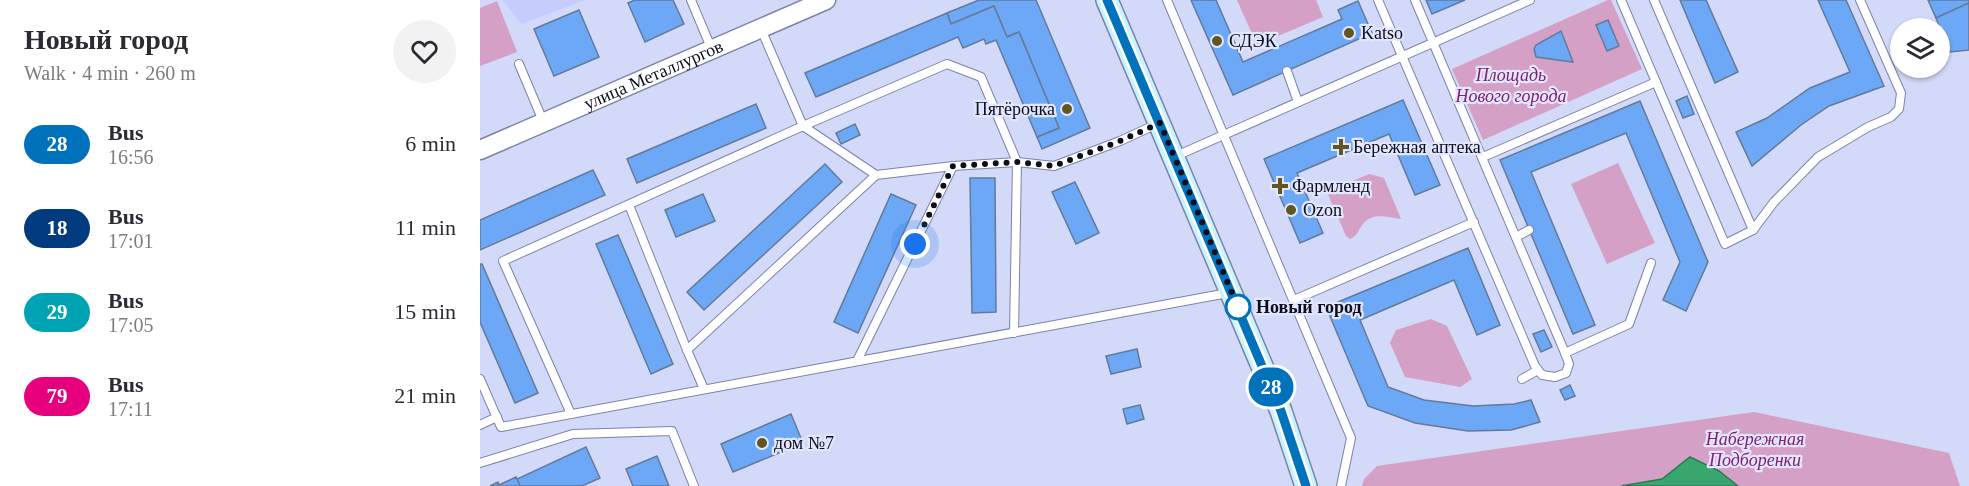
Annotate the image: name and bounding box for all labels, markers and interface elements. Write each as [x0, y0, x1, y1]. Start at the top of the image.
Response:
map controls [1890, 18, 1950, 78]
button: layers [1890, 18, 1950, 78]
button: heart [393, 20, 456, 83]
place label: Katso [1361, 23, 1403, 43]
text: Новый город [24, 24, 188, 55]
marker: Katso [1342, 26, 1356, 40]
place label: СДЭК [1229, 31, 1278, 51]
marker: СДЭК [1210, 34, 1224, 48]
street label: улица Металлургов [581, 36, 726, 114]
text: Walk · 4 min · 260 m [24, 62, 196, 84]
park label: Площадь Нового города [1455, 65, 1567, 106]
place label: Пятёрочка [975, 99, 1055, 119]
marker: Пятёрочка [1060, 102, 1074, 116]
text: Bus [108, 120, 143, 145]
text: 6 min [405, 131, 456, 156]
text: 28 [47, 132, 68, 156]
place label: Бережная аптека [1353, 137, 1481, 157]
marker: Бережная аптека [1334, 140, 1348, 154]
text: 16:56 [108, 146, 154, 168]
place label: Фармленд [1292, 176, 1370, 196]
marker: Фармленд [1273, 179, 1287, 193]
place label: Ozon [1303, 200, 1342, 220]
marker: Ozon [1284, 203, 1298, 217]
text: Bus [108, 204, 143, 229]
text: 11 min [395, 215, 456, 240]
text: 18 [47, 216, 68, 240]
your location [900, 229, 930, 259]
text: 17:01 [108, 230, 154, 252]
text: Bus [108, 288, 143, 313]
marker: Новый город [1225, 294, 1251, 320]
place label: Новый город [1256, 297, 1362, 317]
text: 15 min [394, 299, 456, 324]
text: 29 [47, 300, 68, 324]
text: 17:05 [108, 314, 154, 336]
line badge: 28 [1244, 368, 1298, 406]
text: Bus [108, 372, 143, 397]
text: 28 [1261, 375, 1282, 399]
text: 21 min [394, 383, 456, 408]
text: 79 [47, 384, 68, 408]
text: 17:11 [108, 398, 153, 420]
park label: Набережная Подборенки [1705, 429, 1804, 470]
place label: дом №7 [774, 433, 834, 453]
marker: дом №7 [755, 436, 769, 450]

